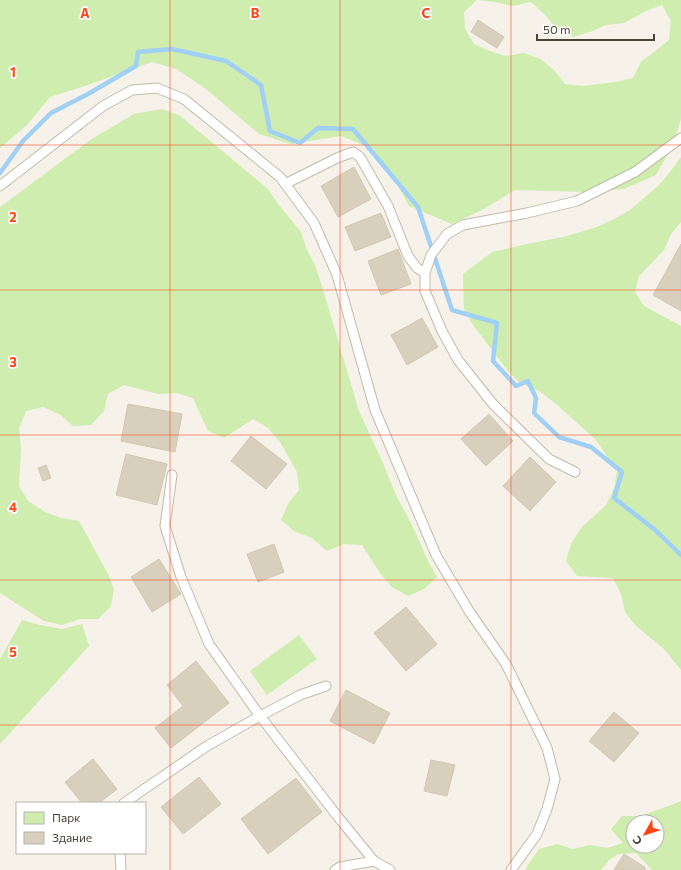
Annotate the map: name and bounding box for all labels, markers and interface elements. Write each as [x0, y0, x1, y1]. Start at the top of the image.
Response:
text: A [80, 5, 90, 21]
text: B [251, 5, 260, 21]
text: C [422, 5, 431, 21]
scale bar [537, 16, 654, 42]
text: 50 m [543, 22, 571, 36]
text: 1 [10, 64, 16, 80]
text: 2 [9, 209, 17, 225]
text: 3 [9, 354, 17, 370]
text: 4 [9, 499, 17, 515]
text: 5 [9, 644, 17, 660]
legend [16, 802, 146, 854]
text: Парк [52, 810, 81, 824]
north arrow [625, 814, 665, 854]
text: Здание [52, 830, 92, 844]
text: С [629, 833, 644, 848]

